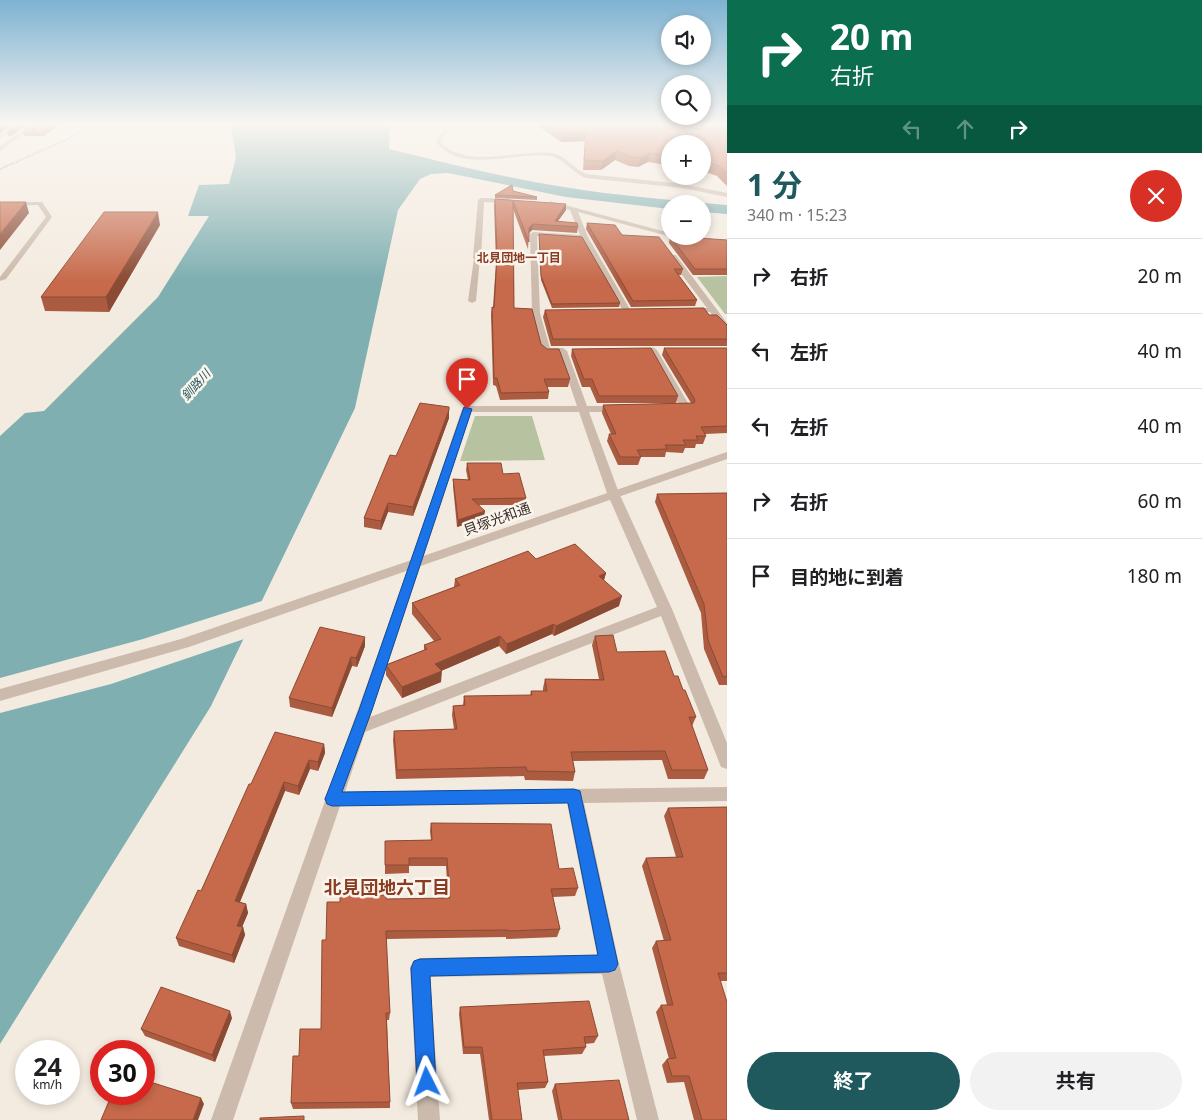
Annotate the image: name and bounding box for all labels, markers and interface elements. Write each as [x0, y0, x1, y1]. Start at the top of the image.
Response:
text: 20 m [830, 13, 913, 60]
map controls [661, 15, 711, 245]
button: sound [661, 15, 711, 65]
icon: right [747, 20, 812, 85]
text: 右折 [830, 60, 874, 90]
button: search [661, 75, 711, 125]
icon: left [898, 115, 926, 143]
icon: ahead [951, 115, 979, 143]
icon: right [1004, 115, 1032, 143]
button: + [661, 135, 711, 185]
text: 1 分 [747, 164, 802, 205]
button: close [1130, 170, 1182, 222]
button: − [661, 195, 711, 245]
text: 340 m · 15:23 [747, 204, 847, 226]
district label: 北見団地一丁目 [477, 249, 561, 266]
icon: right [747, 262, 775, 290]
text: 20 m [1138, 263, 1182, 289]
text: 右折 [790, 264, 828, 290]
icon: left [747, 337, 775, 365]
text: 40 m [1138, 338, 1182, 364]
text: 左折 [790, 339, 828, 365]
pin [446, 358, 488, 409]
water label: 釧路川 [177, 364, 215, 404]
icon: arrive [453, 365, 481, 393]
icon: left [747, 412, 775, 440]
text: 40 m [1138, 413, 1182, 439]
text: 左折 [790, 414, 828, 440]
icon: right [747, 487, 775, 515]
text: 60 m [1138, 488, 1182, 514]
text: 右折 [790, 489, 828, 515]
street label: 貝塚光和通 [461, 498, 533, 539]
icon: arrive [747, 562, 775, 590]
text: 180 m [1127, 563, 1182, 589]
text: 目的地に到着 [790, 564, 904, 590]
district label: 北見団地六丁目 [324, 875, 450, 899]
speed limit sign: 30 [90, 1040, 155, 1105]
text: 24 [33, 1049, 62, 1083]
button: 終了 [747, 1052, 960, 1110]
button: 共有 [970, 1052, 1182, 1110]
position arrow [400, 1055, 452, 1107]
text: km/h [33, 1076, 62, 1093]

